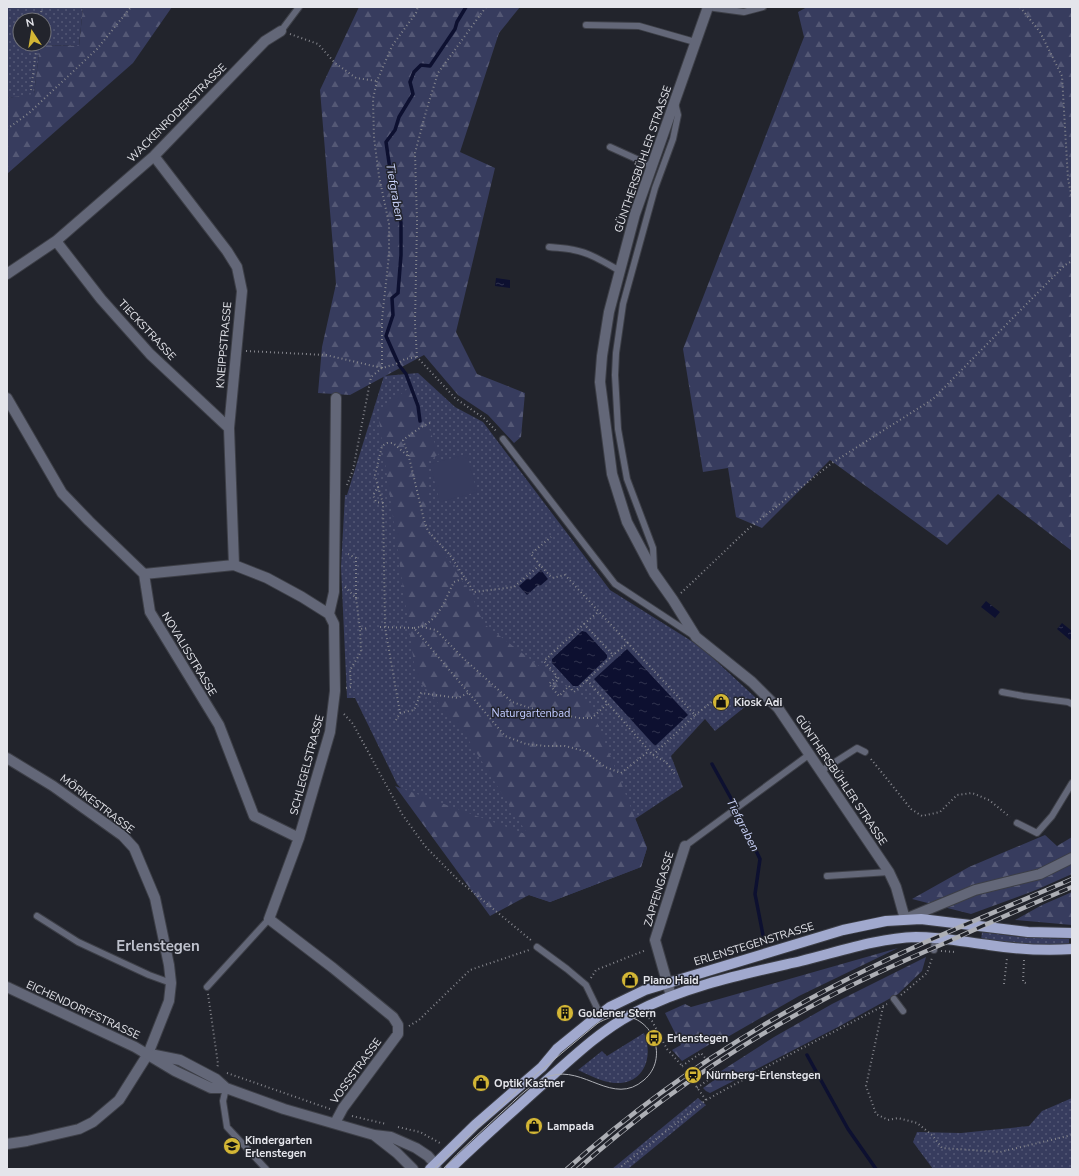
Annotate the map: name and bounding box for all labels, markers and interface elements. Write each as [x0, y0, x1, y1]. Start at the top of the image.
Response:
north arrow [12, 12, 52, 52]
text: N [24, 15, 36, 31]
street label: WACKENRODERSTRASSE [124, 60, 230, 166]
street label: GÜNTHERSBÜHLER STRASSE [611, 84, 675, 234]
water label: Tiefgraben [382, 162, 408, 222]
street label: TIECKSTRASSE [115, 296, 179, 364]
street label: KNEIPPSTRASSE [213, 301, 235, 389]
street label: NOVALISSTRASSE [158, 609, 220, 699]
shop icon: Kiosk Adi [711, 692, 731, 712]
place label: Kiosk Adi [734, 695, 782, 710]
park label: Naturgartenbad [492, 706, 570, 721]
street label: GÜNTHERSBÜHLER STRASSE [792, 712, 890, 848]
street label: SCHLEGELSTRASSE [286, 713, 328, 817]
street label: MÖRIKESTRASSE [57, 771, 137, 837]
water label: Tiefgraben [723, 796, 763, 855]
street label: ZAPFENGASSE [640, 850, 678, 928]
street label: ERLENSTEGENSTRASSE [692, 919, 816, 969]
district label: Erlenstegen [116, 936, 200, 956]
shop icon: Piano Haid [620, 970, 640, 990]
place label: Piano Haid [643, 973, 699, 988]
street label: EICHENDORFFSTRASSE [24, 977, 142, 1043]
building icon: Goldener Stern [555, 1003, 575, 1023]
place label: Goldener Stern [578, 1006, 656, 1021]
bus stop icon: Erlenstegen [644, 1028, 664, 1048]
place label: Erlenstegen [667, 1031, 728, 1046]
street label: VOSSSTRASSE [327, 1035, 385, 1108]
station icon: Nürnberg-Erlenstegen [683, 1065, 703, 1085]
place label: Nürnberg-Erlenstegen [706, 1068, 821, 1083]
shop icon: Optik Kastner [471, 1073, 491, 1093]
place label: Optik Kastner [494, 1076, 565, 1091]
shop icon: Lampada [524, 1116, 544, 1136]
place label: Lampada [547, 1119, 594, 1134]
place label: Kindergarten Erlenstegen [245, 1133, 312, 1161]
school or university icon: Kindergarten Erlenstegen [222, 1136, 242, 1156]

